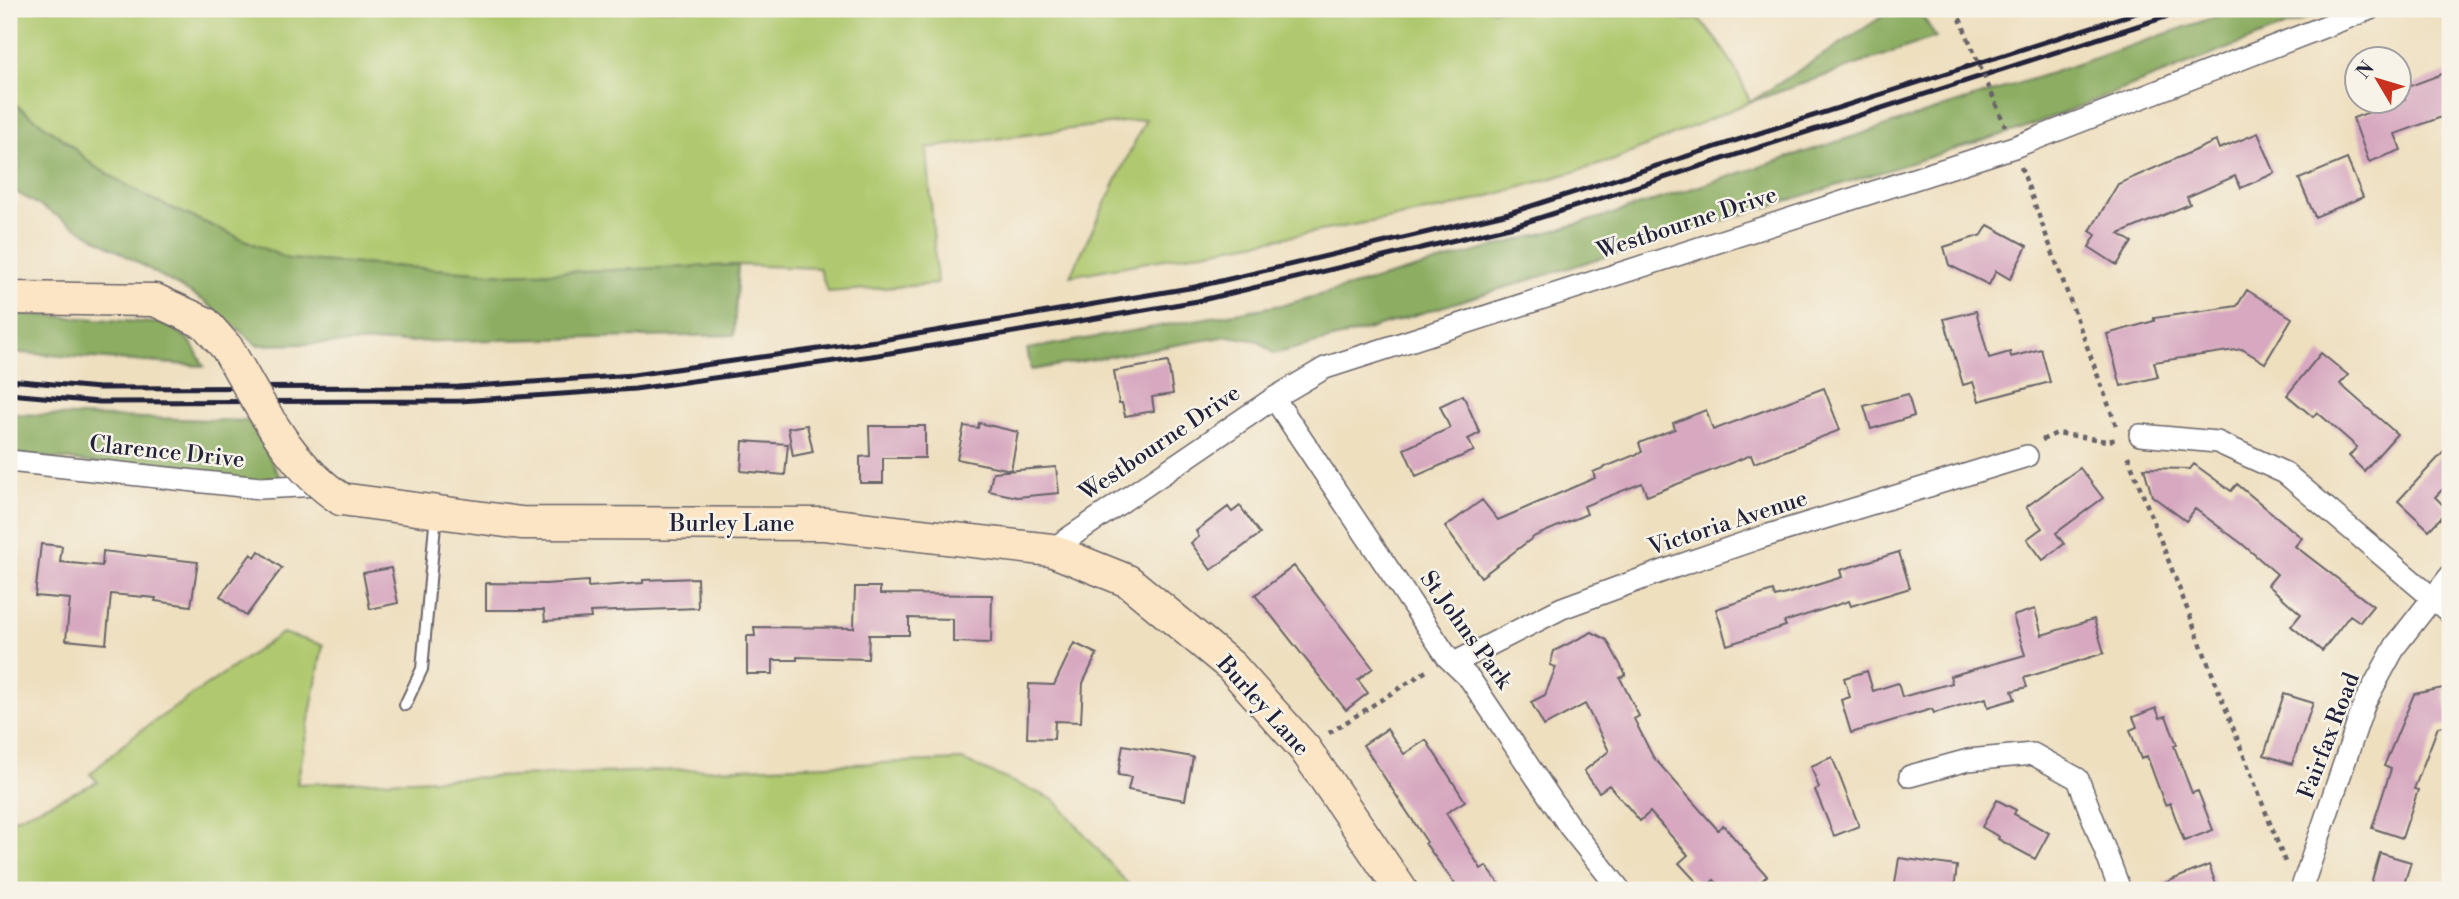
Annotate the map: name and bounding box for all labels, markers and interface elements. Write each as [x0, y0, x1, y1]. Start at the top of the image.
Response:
north arrow [2344, 46, 2414, 116]
text: N [2351, 57, 2379, 83]
street label: Westbourne Drive [1592, 181, 1781, 266]
street label: Westbourne Drive [1074, 379, 1246, 508]
street label: Clarence Drive [88, 430, 246, 474]
street label: Victoria Avenue [1644, 484, 1811, 562]
street label: Burley Lane [668, 510, 795, 538]
street label: St Johns Park [1414, 566, 1519, 695]
street label: Burley Lane [1210, 649, 1315, 762]
street label: Fairfax Road [2292, 669, 2366, 803]

